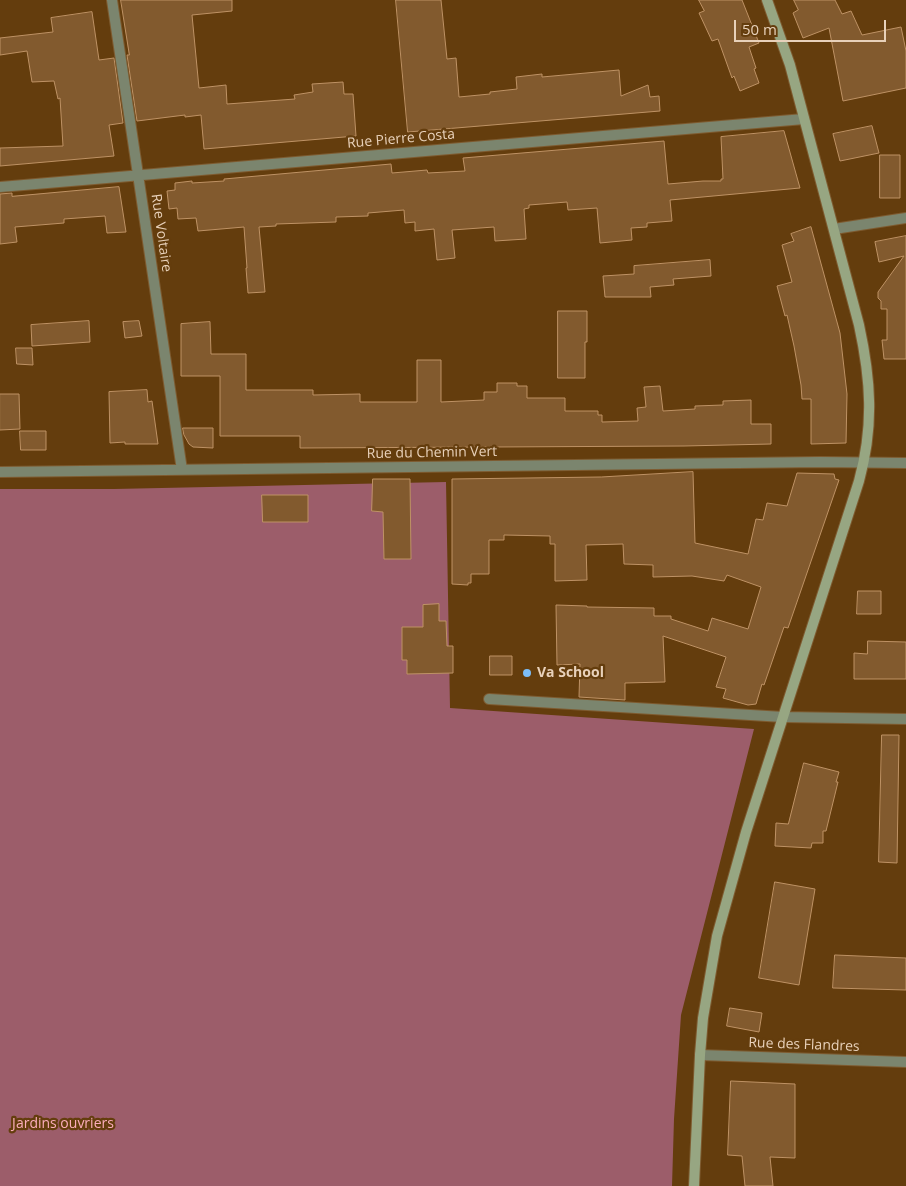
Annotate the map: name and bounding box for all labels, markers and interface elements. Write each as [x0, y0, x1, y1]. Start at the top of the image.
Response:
scale bar [736, 10, 888, 42]
text: 50 m [742, 19, 777, 39]
street label: Rue Pierre Costa [346, 126, 456, 152]
street label: Rue Voltaire [147, 193, 175, 273]
street label: Rue du Chemin Vert [367, 443, 497, 463]
place label: Va School [537, 665, 604, 681]
marker: Va School [521, 667, 533, 679]
street label: Rue des Flandres [748, 1035, 860, 1055]
park label: Jardins ouvriers [12, 1116, 114, 1132]

